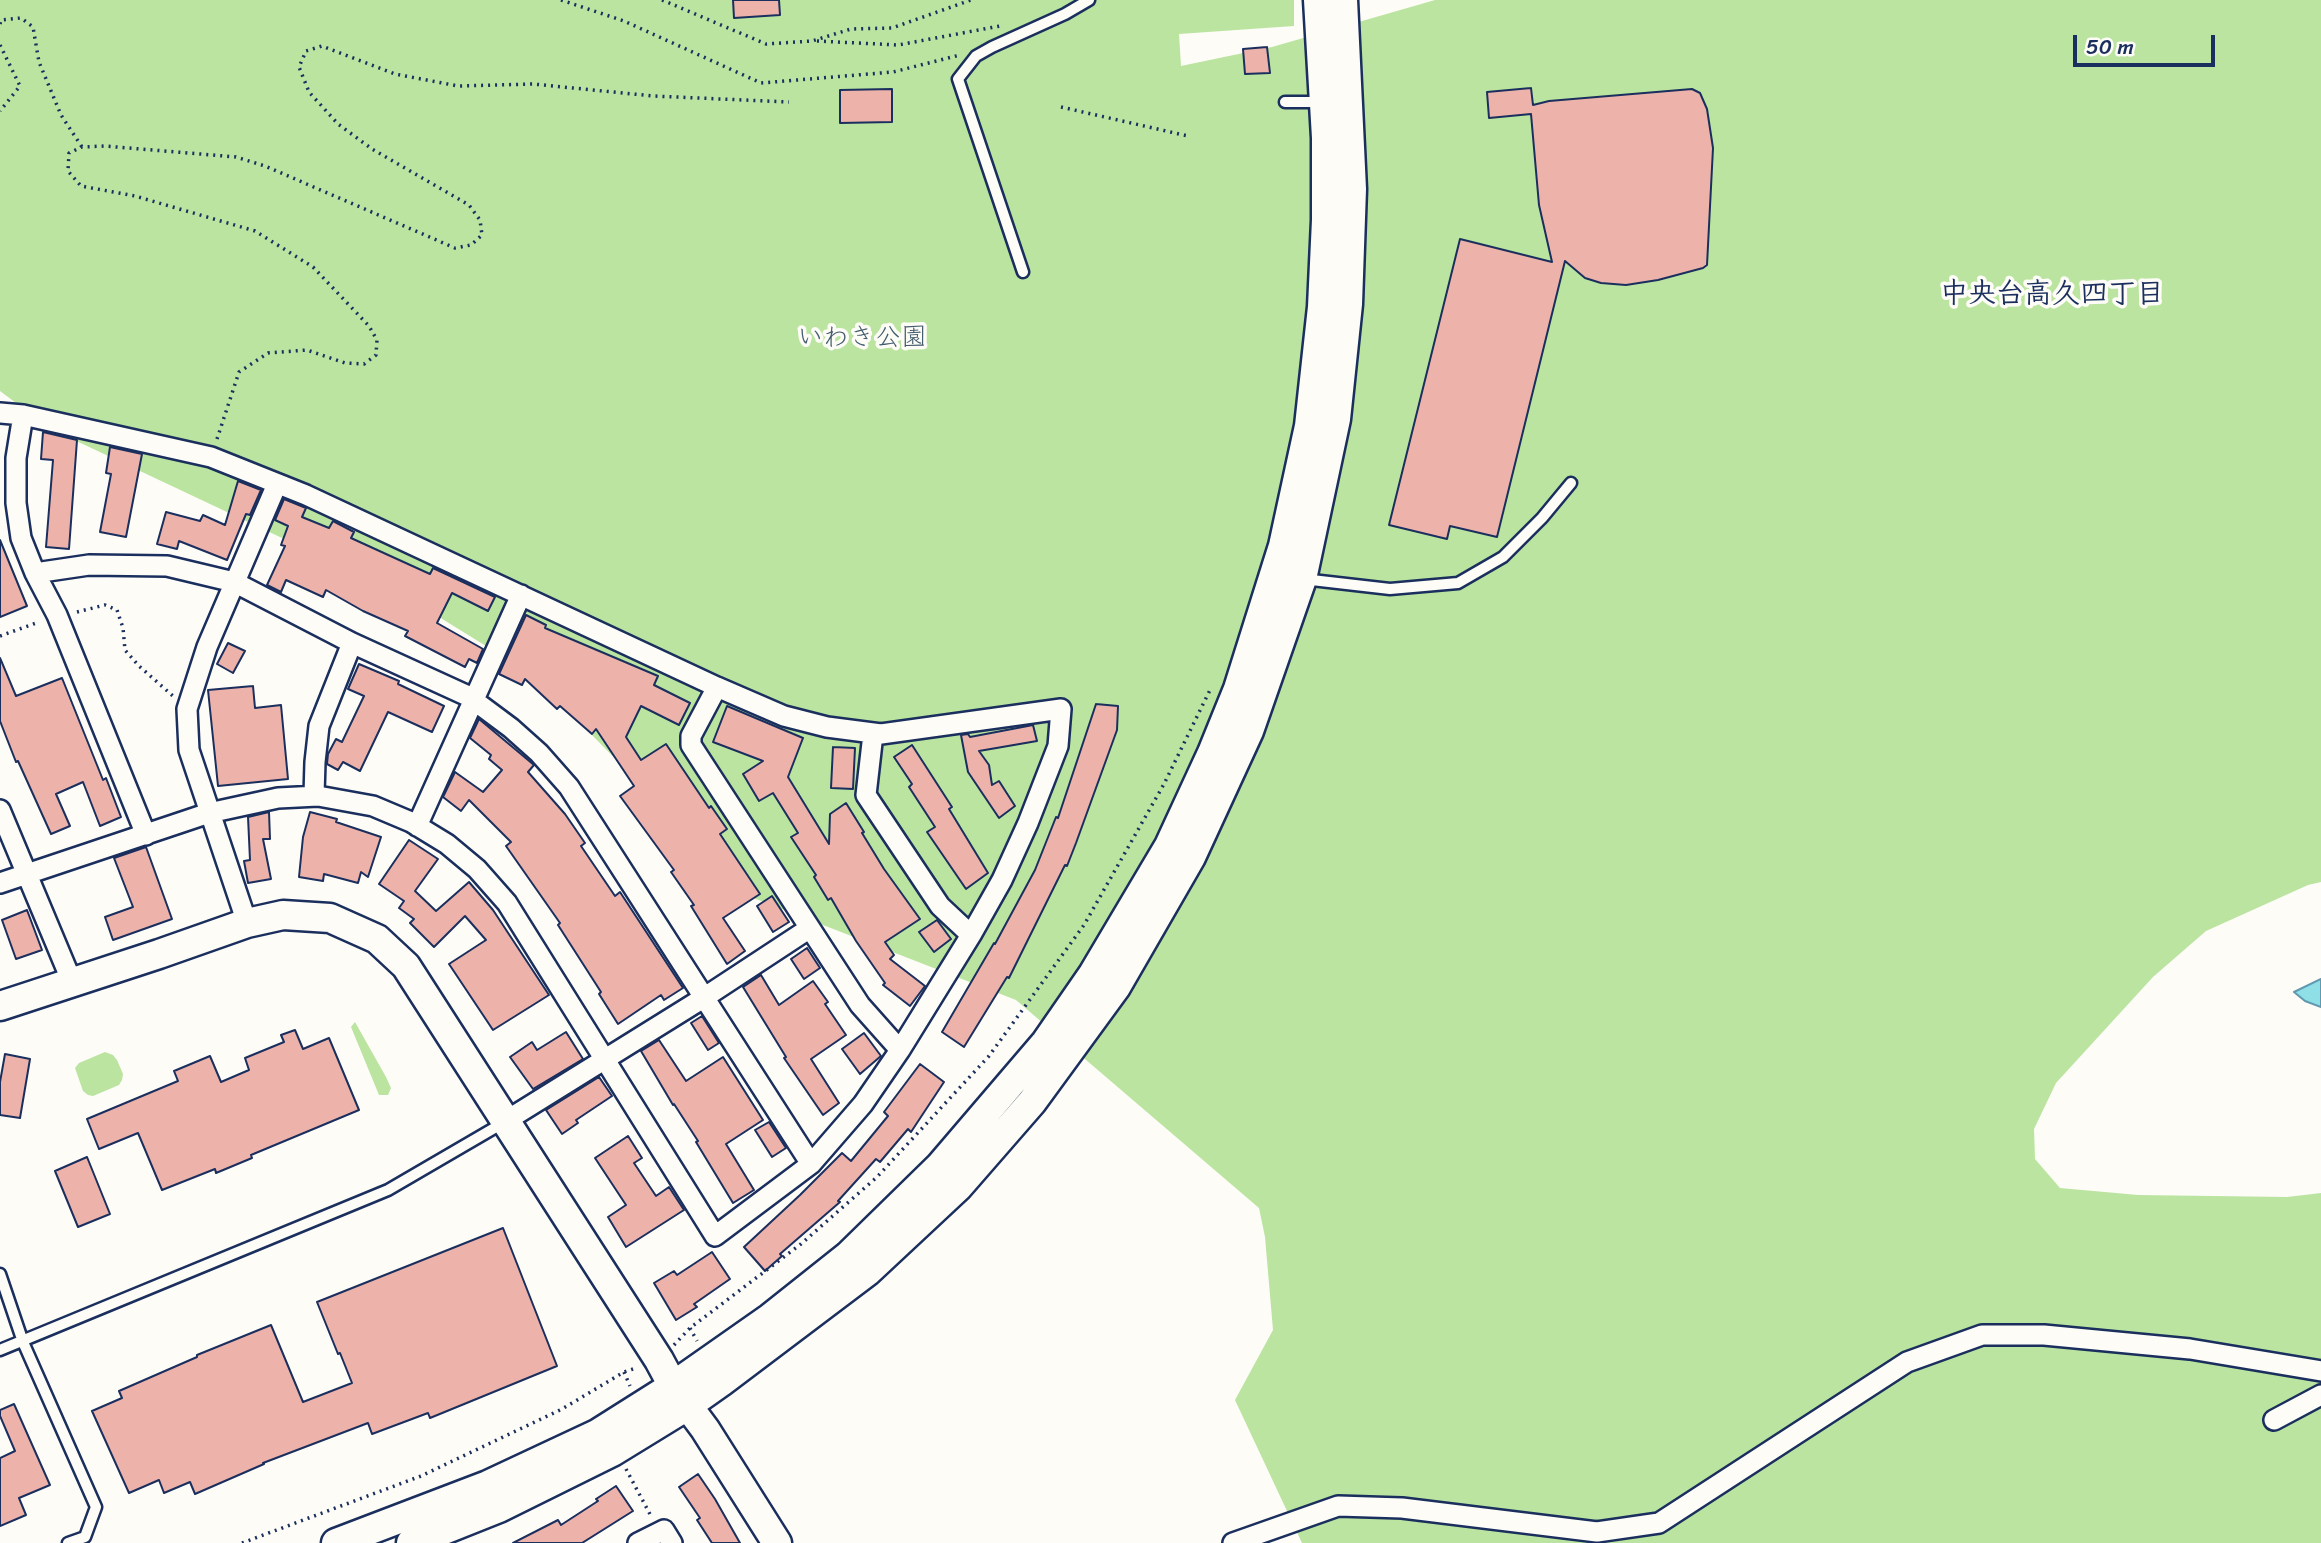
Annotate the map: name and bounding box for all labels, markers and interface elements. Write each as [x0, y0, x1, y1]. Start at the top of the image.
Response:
scale bar [2076, 21, 2218, 65]
text: 50 m [2086, 28, 2134, 66]
district label: 中央台高久四丁目 [1940, 278, 2164, 312]
park label: いわき公園 [797, 322, 927, 354]

